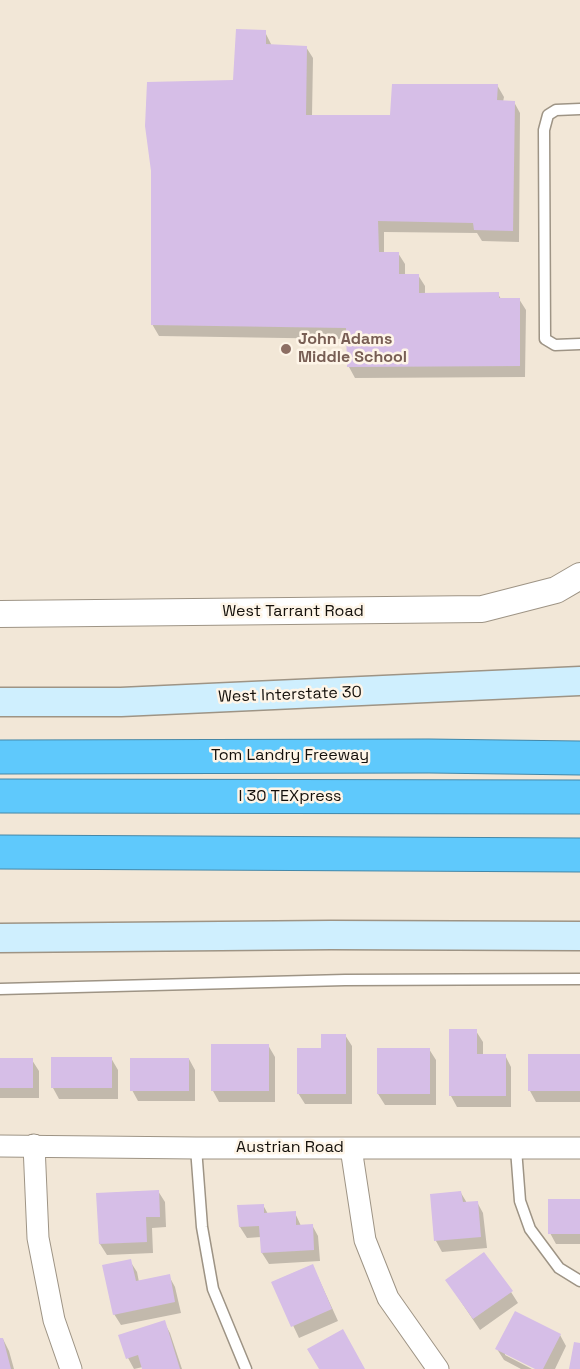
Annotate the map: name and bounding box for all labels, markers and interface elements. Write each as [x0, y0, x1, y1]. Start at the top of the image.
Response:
place label: John Adams Middle School [298, 330, 407, 368]
marker: John Adams Middle School [279, 342, 293, 356]
street label: West Tarrant Road [222, 602, 364, 622]
street label: West Interstate 30 [218, 683, 362, 707]
street label: Tom Landry Freeway [211, 746, 369, 766]
street label: I 30 TEXpress [238, 787, 342, 807]
street label: Austrian Road [236, 1138, 344, 1158]

